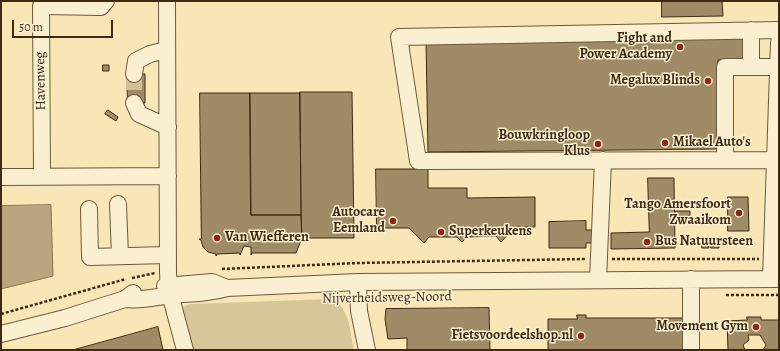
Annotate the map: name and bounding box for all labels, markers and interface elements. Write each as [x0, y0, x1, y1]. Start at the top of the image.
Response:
scale bar [14, 12, 115, 38]
text: 50 m [19, 19, 43, 35]
place label: Fight and Power Academy [579, 31, 672, 64]
marker: Fight and Power Academy [675, 42, 685, 52]
street label: Havenweg [32, 51, 50, 111]
place label: Megalux Blinds [610, 73, 700, 89]
marker: Megalux Blinds [703, 76, 713, 86]
place label: Bouwkringloop Klus [498, 128, 590, 160]
place label: Mikael Auto's [673, 135, 751, 151]
marker: Mikael Auto's [660, 138, 670, 148]
marker: Bouwkringloop Klus [593, 139, 603, 149]
place label: Tango Amersfoort Zwaaikom [625, 197, 731, 230]
place label: Autocare Eemland [332, 205, 385, 238]
marker: Tango Amersfoort Zwaaikom [734, 208, 744, 218]
marker: Autocare Eemland [388, 216, 398, 226]
place label: Superkeukens [449, 224, 532, 240]
marker: Superkeukens [436, 227, 446, 237]
place label: Van Wiefferen [225, 230, 309, 246]
marker: Van Wiefferen [212, 233, 222, 243]
place label: Bus Natuursteen [655, 234, 753, 250]
marker: Bus Natuursteen [642, 237, 652, 247]
street label: Nijverheidsweg-Noord [322, 288, 452, 308]
place label: Movement Gym [656, 319, 748, 335]
marker: Movement Gym [751, 322, 761, 332]
place label: Fietsvoordeelshop.nl [451, 328, 573, 344]
marker: Fietsvoordeelshop.nl [576, 331, 586, 341]

